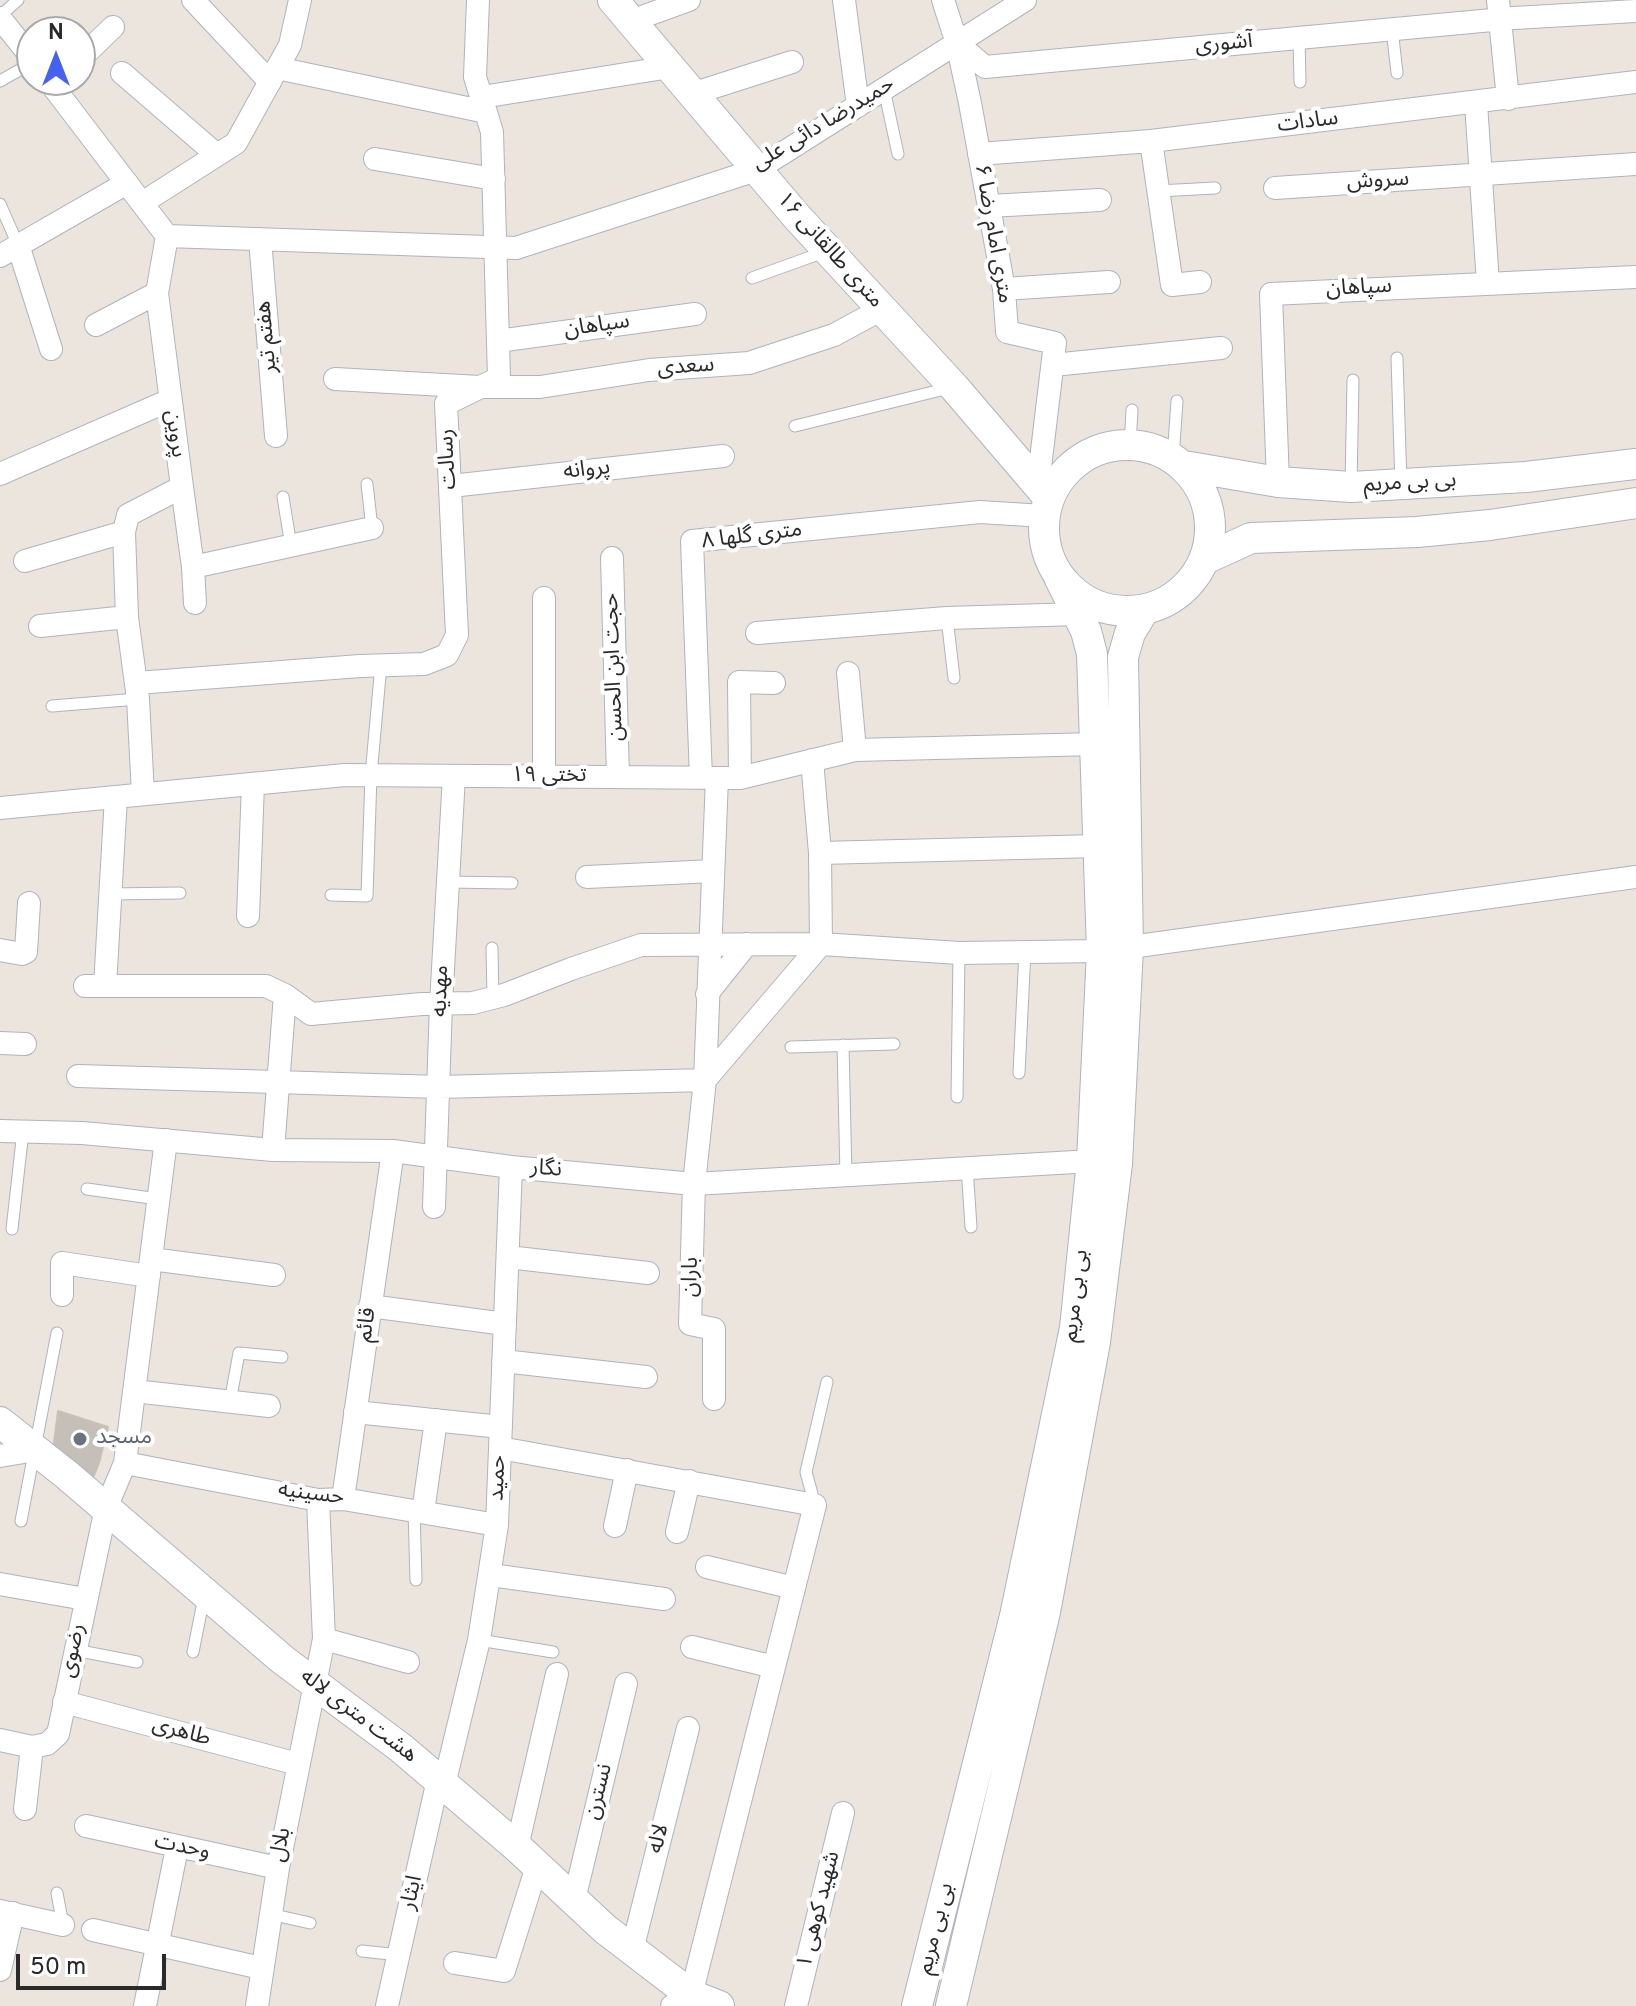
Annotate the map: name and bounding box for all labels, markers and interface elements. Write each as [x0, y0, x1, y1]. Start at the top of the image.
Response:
north arrow [16, 16, 96, 96]
text: N [48, 20, 64, 47]
street label: آشوری [1194, 29, 1254, 61]
street label: حمیدرضا دائی علی [748, 72, 900, 178]
street label: سادات [1276, 106, 1340, 140]
street label: ۶ متری امام رضا [967, 162, 1017, 306]
street label: سروش [1346, 167, 1410, 197]
street label: ۱۶ متری طالقانی [770, 188, 888, 314]
street label: سپاهان [1325, 274, 1393, 304]
street label: هفتم تیر [252, 300, 284, 374]
street label: سپاهان [563, 309, 631, 345]
street label: سعدی [657, 353, 715, 383]
street label: پروین [158, 409, 190, 459]
street label: رسالت [434, 428, 464, 490]
street label: پروانه [562, 455, 612, 487]
street label: بی بی مریم [1363, 468, 1457, 500]
street label: ۸ متری گلها [700, 518, 804, 556]
street label: حجت ابن الحسن [599, 592, 631, 742]
street label: تختی ۱۹ [511, 764, 587, 790]
street label: مهدیه [428, 965, 456, 1017]
street label: نگار [529, 1155, 563, 1185]
street label: بی بی مریم [1058, 1248, 1096, 1344]
street label: باران [678, 1256, 706, 1298]
street label: قائم [353, 1306, 383, 1344]
place label: مسجد [96, 1426, 152, 1452]
marker: مسجد [71, 1430, 89, 1448]
street label: حمید [485, 1455, 513, 1501]
street label: حسینیه [276, 1478, 346, 1512]
street label: رضوی [56, 1622, 92, 1680]
street label: هشت متری لاله [294, 1664, 422, 1770]
street label: طاهری [149, 1713, 213, 1753]
street label: نسترن [580, 1761, 620, 1823]
street label: لاله [644, 1822, 676, 1856]
street label: بلال [266, 1826, 298, 1864]
street label: وحدت [152, 1829, 212, 1867]
street label: شهید کوهی ۱ [793, 1849, 847, 1971]
street label: ایثار [396, 1873, 430, 1913]
street label: بی بی مریم [913, 1881, 961, 1977]
scale bar [20, 1938, 170, 1988]
text: 50 m [30, 1953, 86, 1983]

